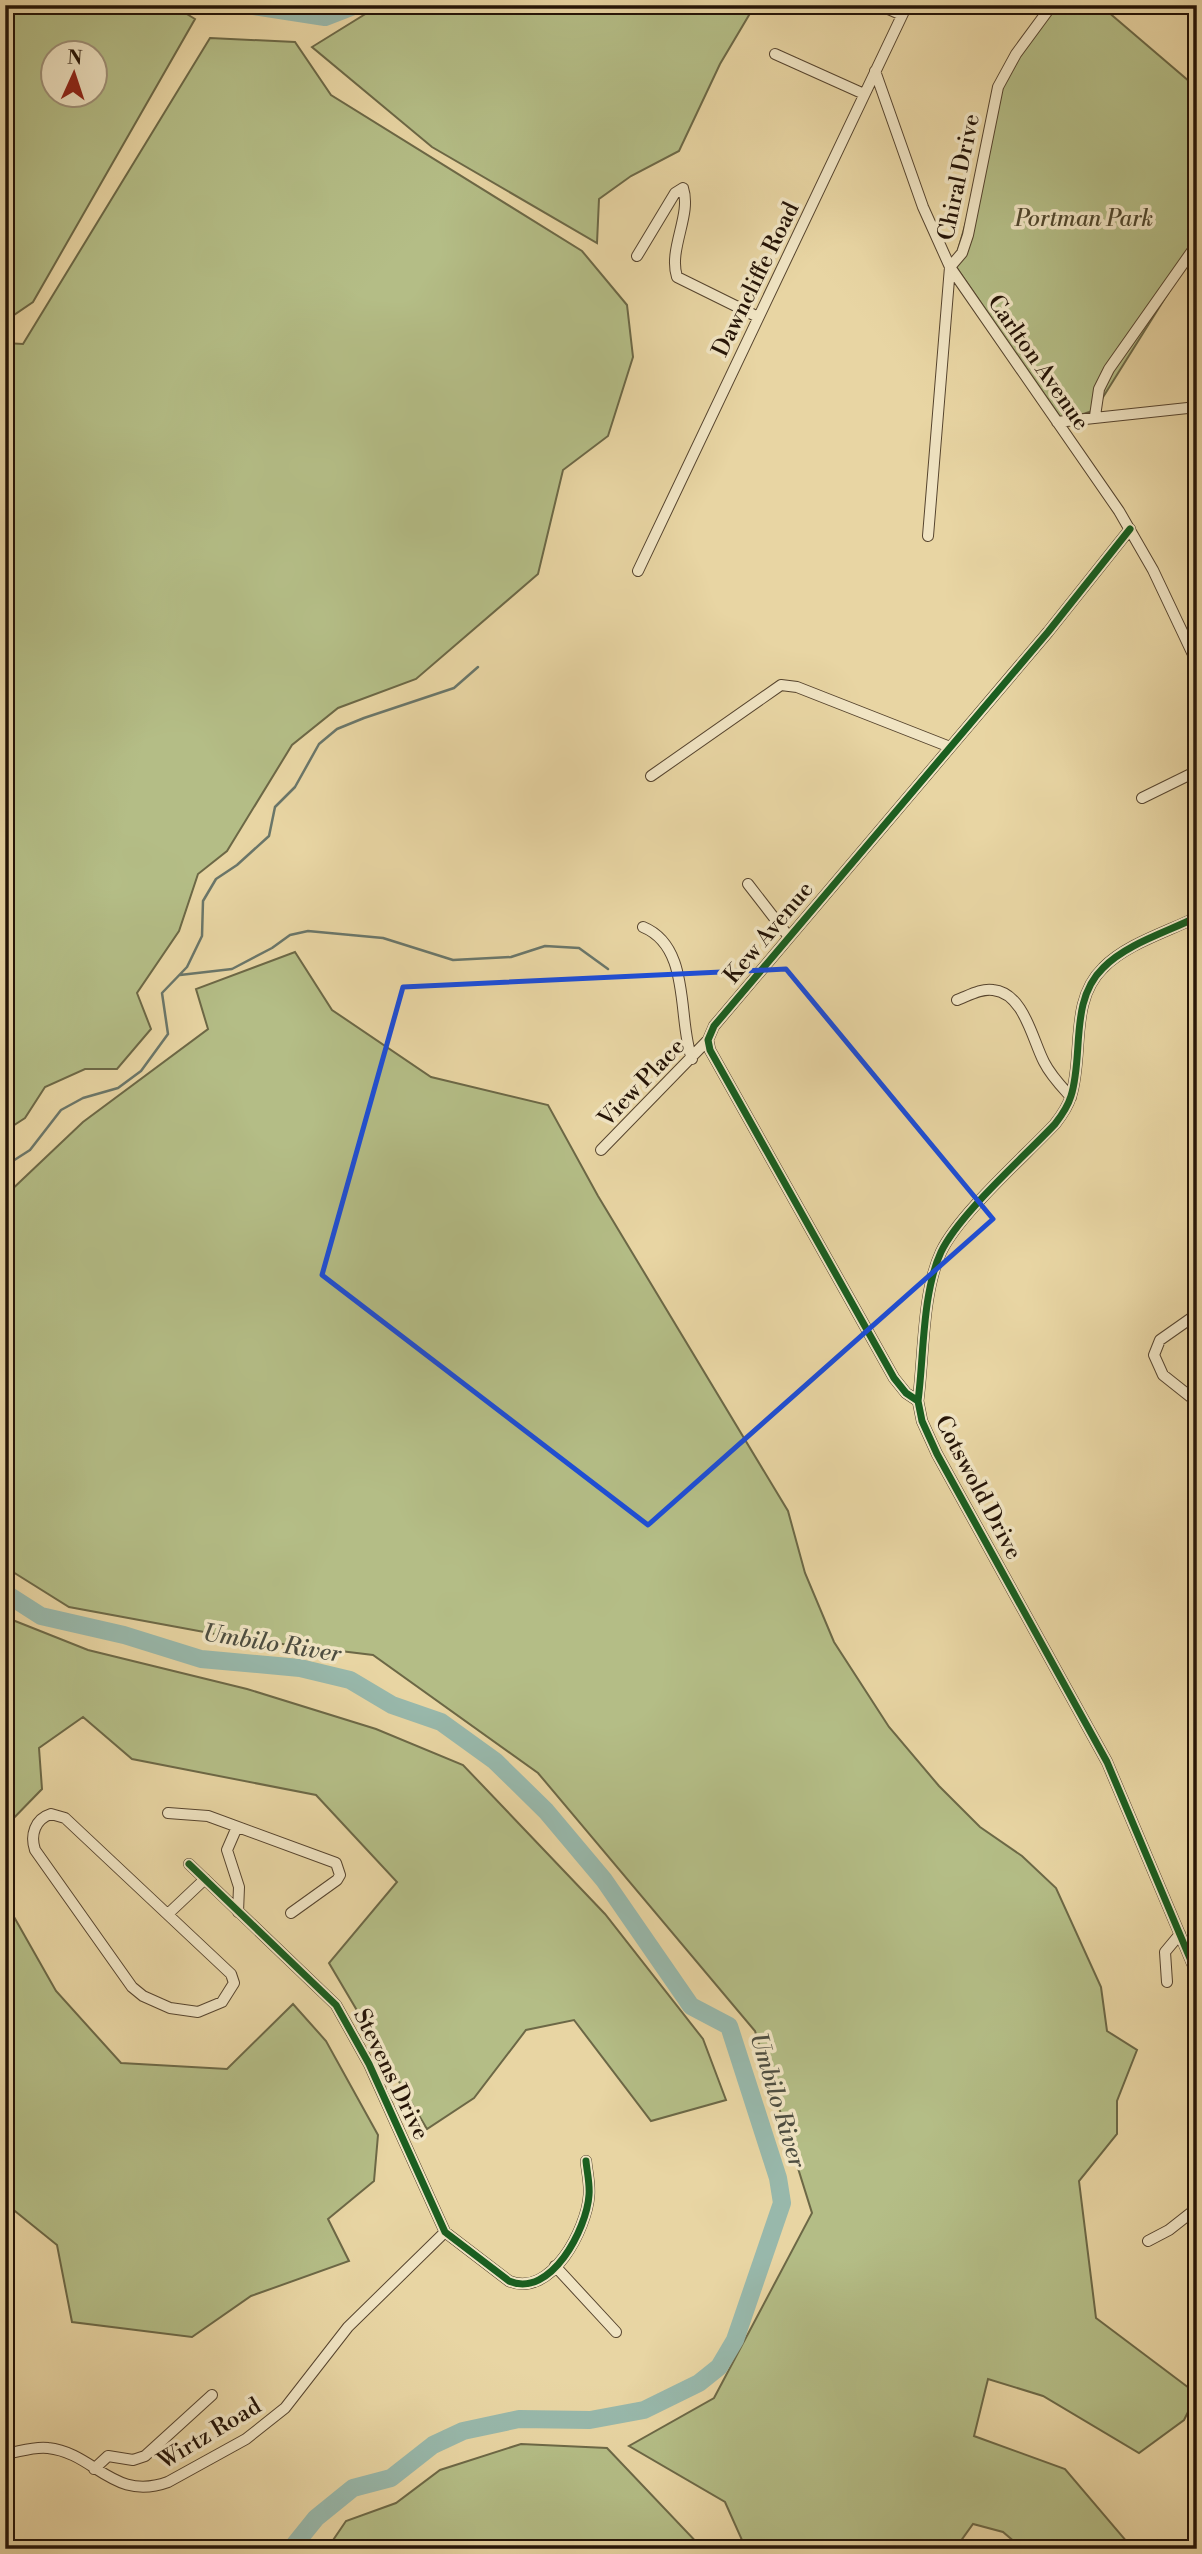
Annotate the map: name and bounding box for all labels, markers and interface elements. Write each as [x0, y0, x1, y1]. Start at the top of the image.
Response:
north arrow [38, 38, 108, 108]
text: N [67, 46, 83, 70]
street label: Chiral Drive [932, 111, 986, 243]
street label: Dawncliffe Road [706, 197, 805, 361]
park label: Portman Park [1014, 205, 1153, 233]
street label: Carlton Avenue [981, 289, 1095, 436]
street label: Kew Avenue [718, 876, 820, 989]
street label: View Place [592, 1033, 691, 1134]
street label: Cotswold Drive [928, 1411, 1028, 1564]
water label: Umbilo River [200, 1618, 344, 1670]
street label: Stevens Drive [347, 2004, 435, 2145]
water label: Umbilo River [742, 2029, 812, 2172]
street label: Wirtz Road [152, 2392, 266, 2476]

